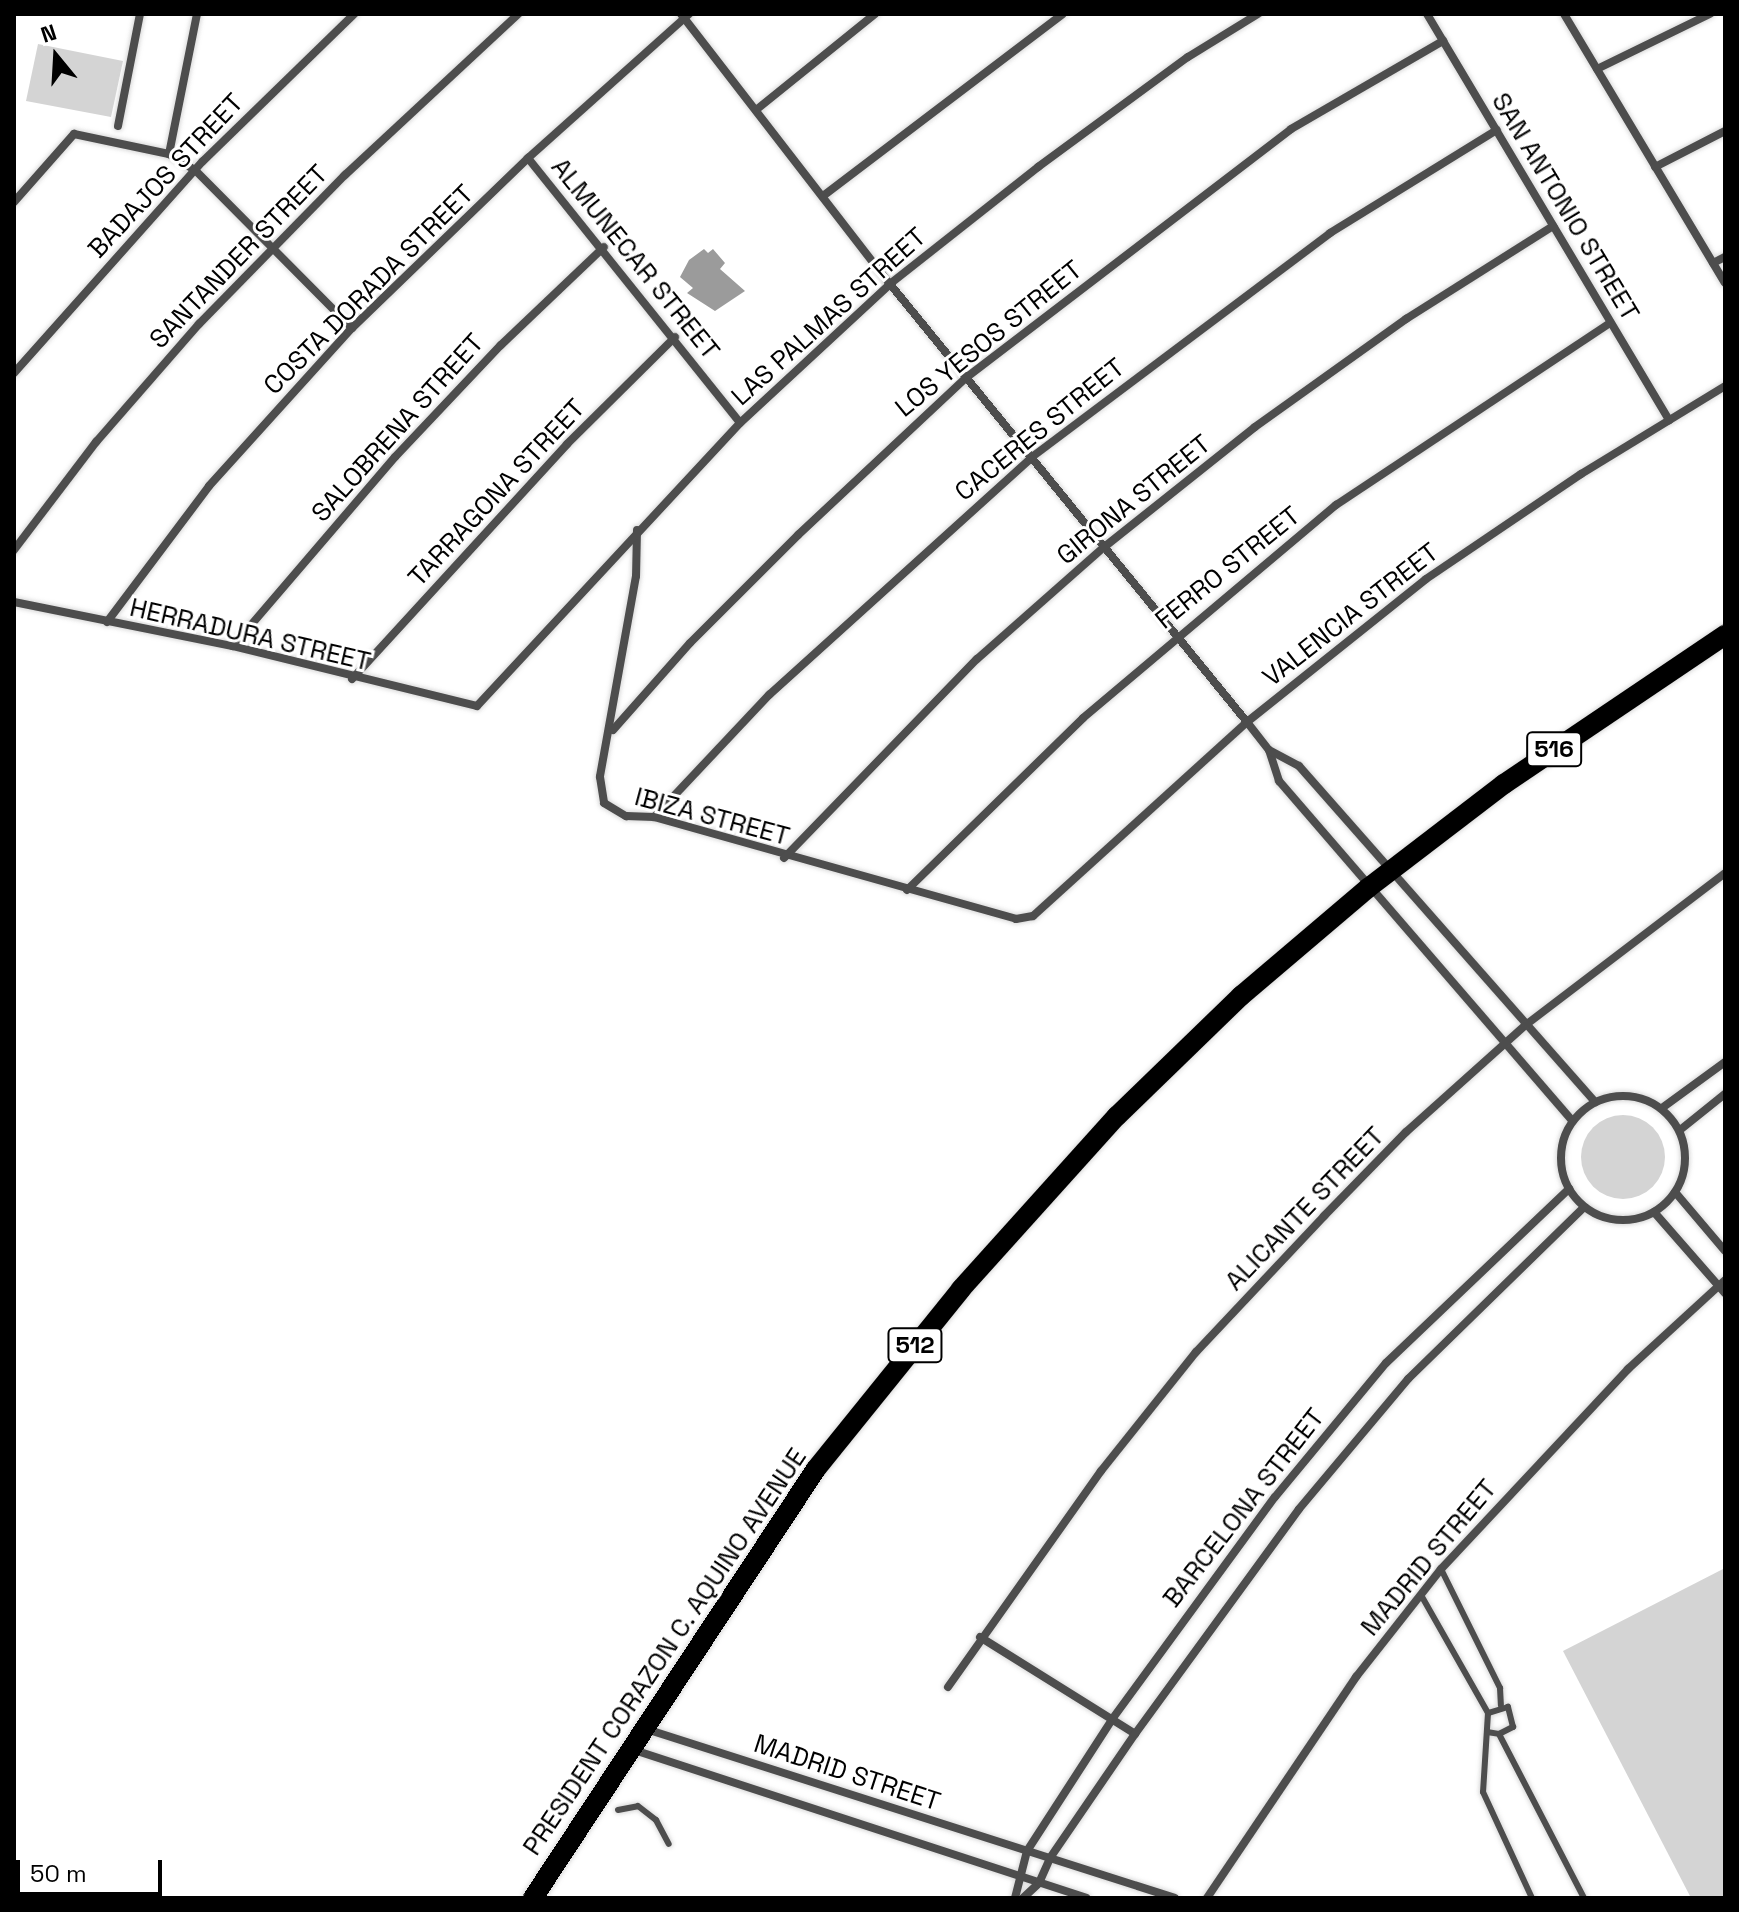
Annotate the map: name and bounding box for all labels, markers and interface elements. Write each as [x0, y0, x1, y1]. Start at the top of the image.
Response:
north arrow [16, 16, 96, 96]
text: N [37, 18, 60, 49]
street label: BADAJOS STREET [82, 87, 250, 265]
street label: SAN ANTONIO STREET [1484, 87, 1646, 327]
street label: ALMUNECAR STREET [544, 152, 726, 366]
street label: SANTANDER STREET [143, 159, 335, 355]
street label: COSTA DORADA STREET [257, 178, 481, 402]
street label: LAS PALMAS STREET [725, 222, 933, 412]
street label: LOS YESOS STREET [889, 254, 1089, 424]
street label: SALOBRENA STREET [305, 327, 491, 529]
street label: CACERES STREET [949, 352, 1131, 508]
street label: TARRAGONA STREET [402, 393, 592, 593]
street label: GIRONA STREET [1051, 428, 1217, 572]
street label: FERRO STREET [1149, 500, 1307, 636]
street label: VALENCIA STREET [1257, 537, 1445, 693]
street label: HERRADURA STREET [126, 592, 374, 678]
road number: 516 [1526, 729, 1582, 769]
street label: IBIZA STREET [631, 781, 793, 853]
street label: ALICANTE STREET [1219, 1121, 1391, 1297]
road number: 512 [887, 1325, 943, 1365]
street label: BARCELONA STREET [1157, 1402, 1331, 1614]
street label: PRESIDENT CORAZON C. AQUINO AVENUE [516, 1442, 814, 1862]
street label: MADRID STREET [1355, 1474, 1503, 1642]
street label: MADRID STREET [750, 1728, 944, 1818]
scale bar [20, 1844, 166, 1894]
text: 50 m [30, 1858, 87, 1889]

